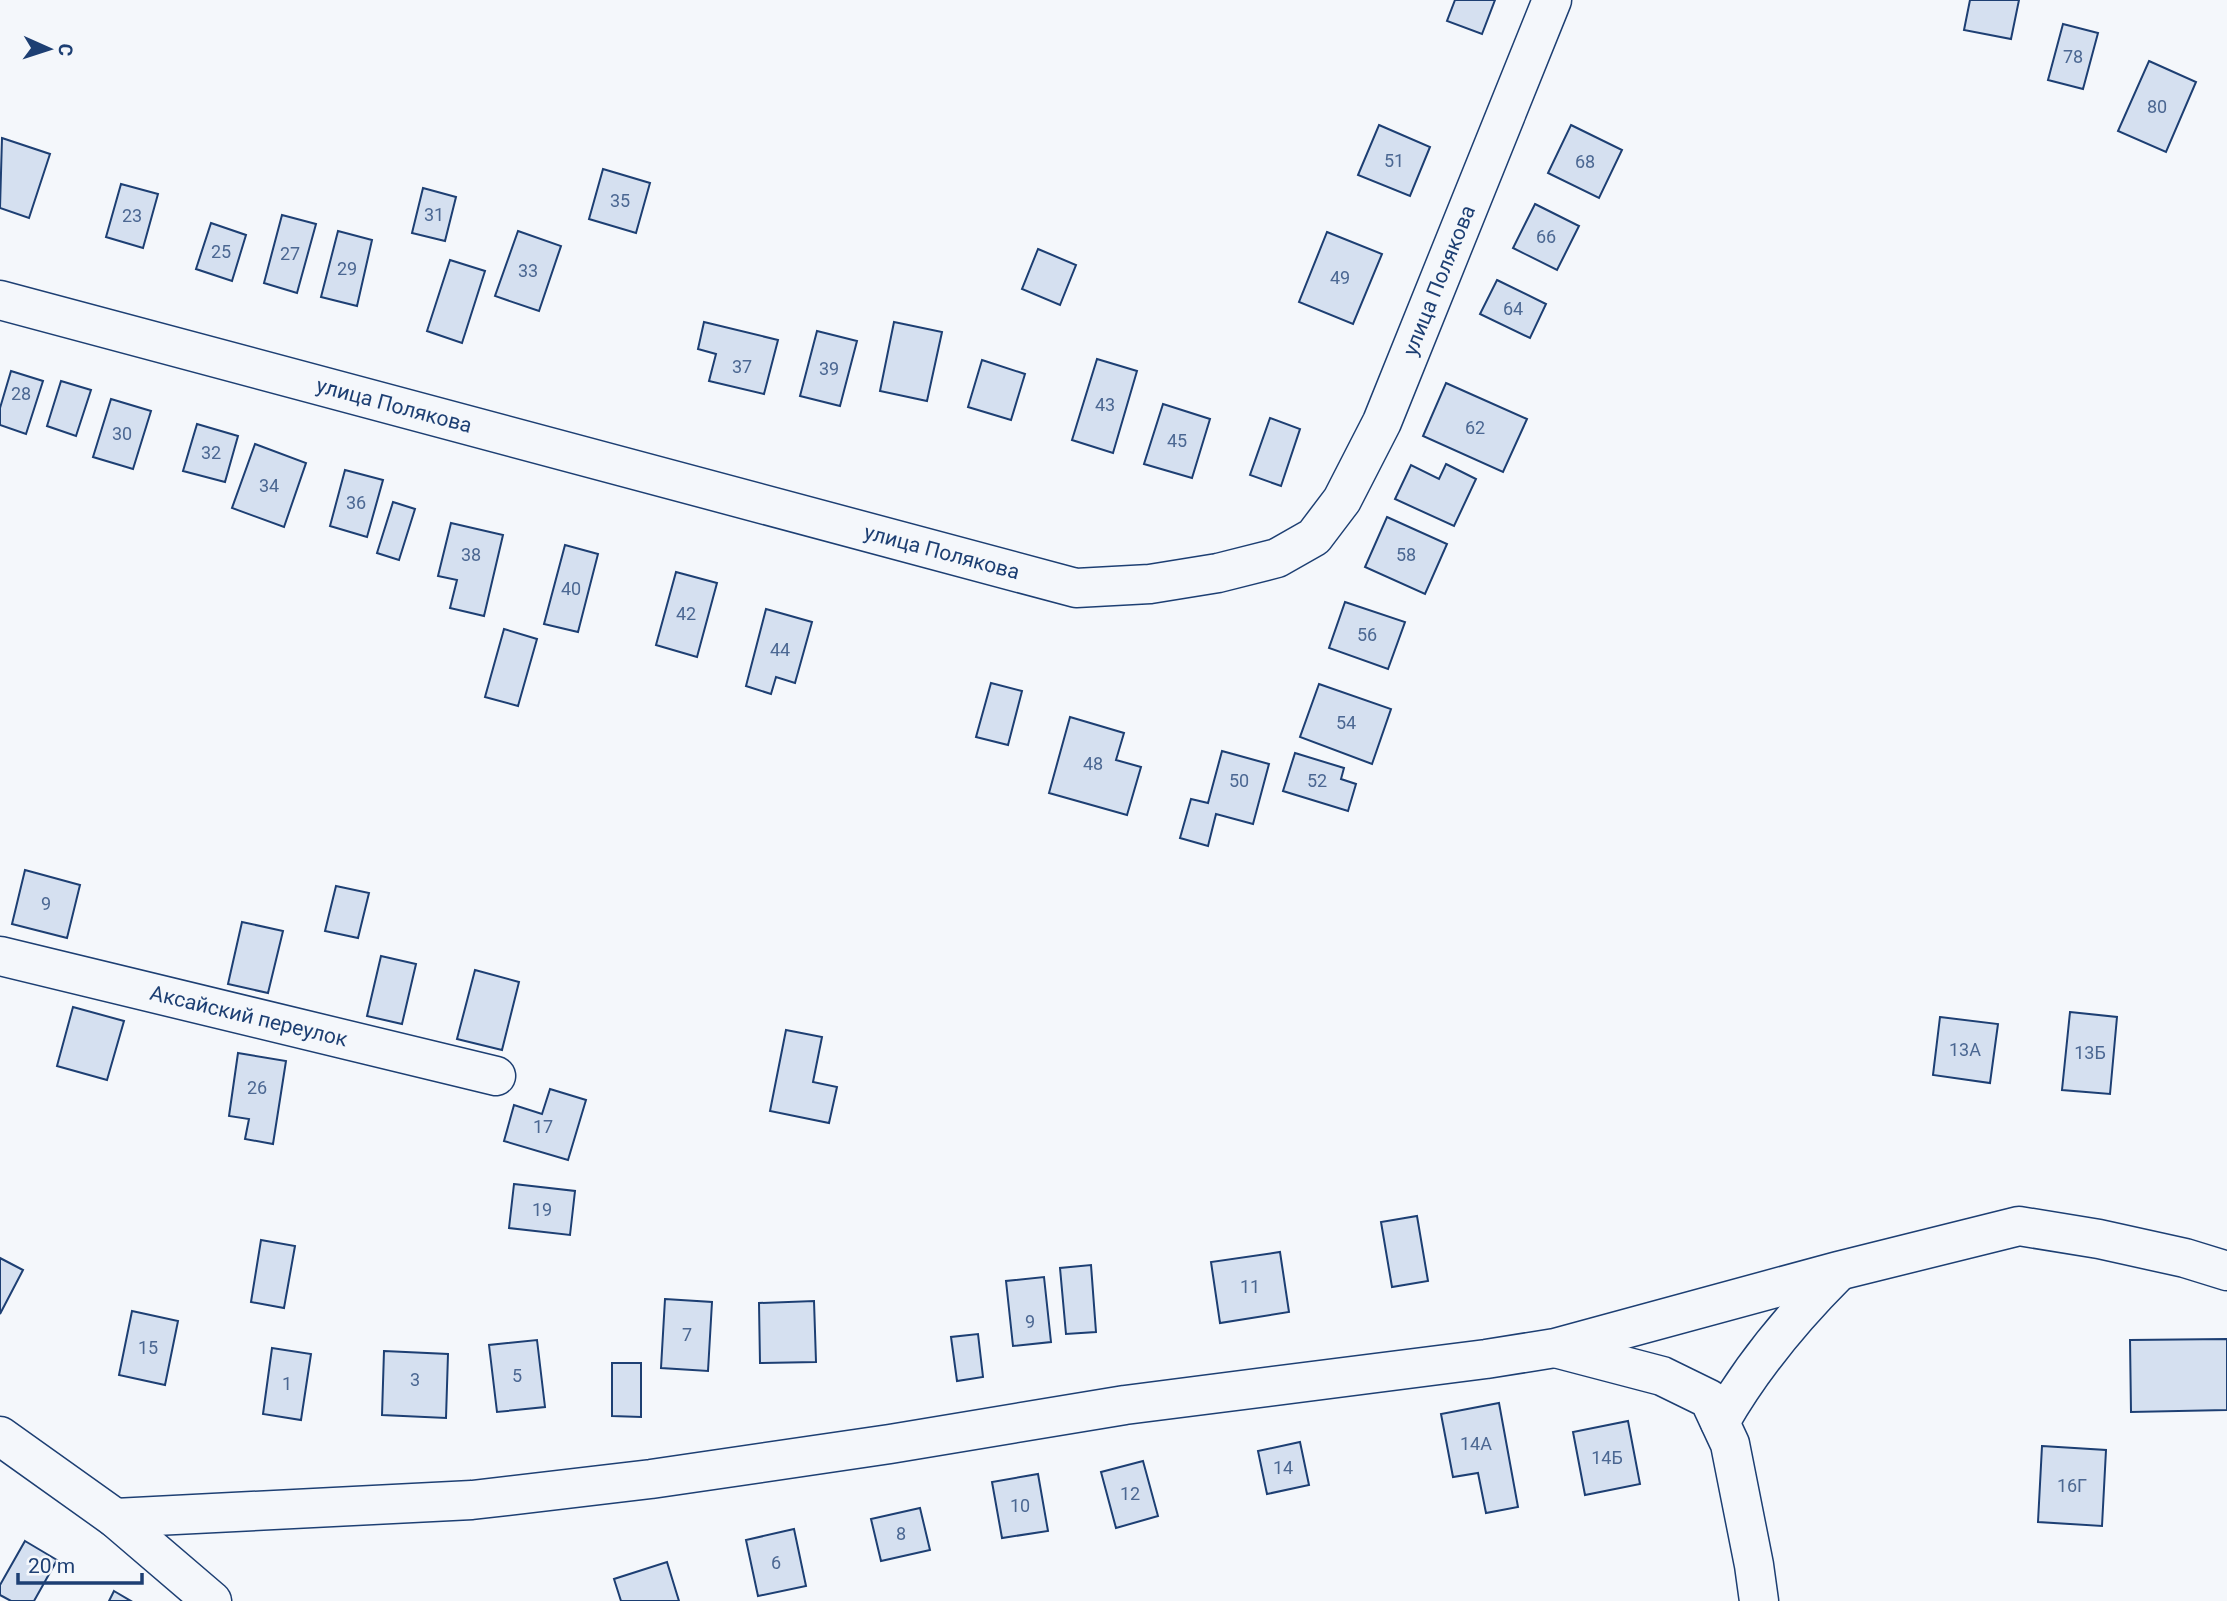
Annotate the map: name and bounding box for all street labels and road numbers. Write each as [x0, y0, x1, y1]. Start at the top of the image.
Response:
street label: улица Полякова [1398, 202, 1480, 359]
street label: улица Полякова [314, 373, 474, 438]
street label: улица Полякова [861, 520, 1022, 584]
street label: Аксайский переулок [148, 981, 351, 1052]

